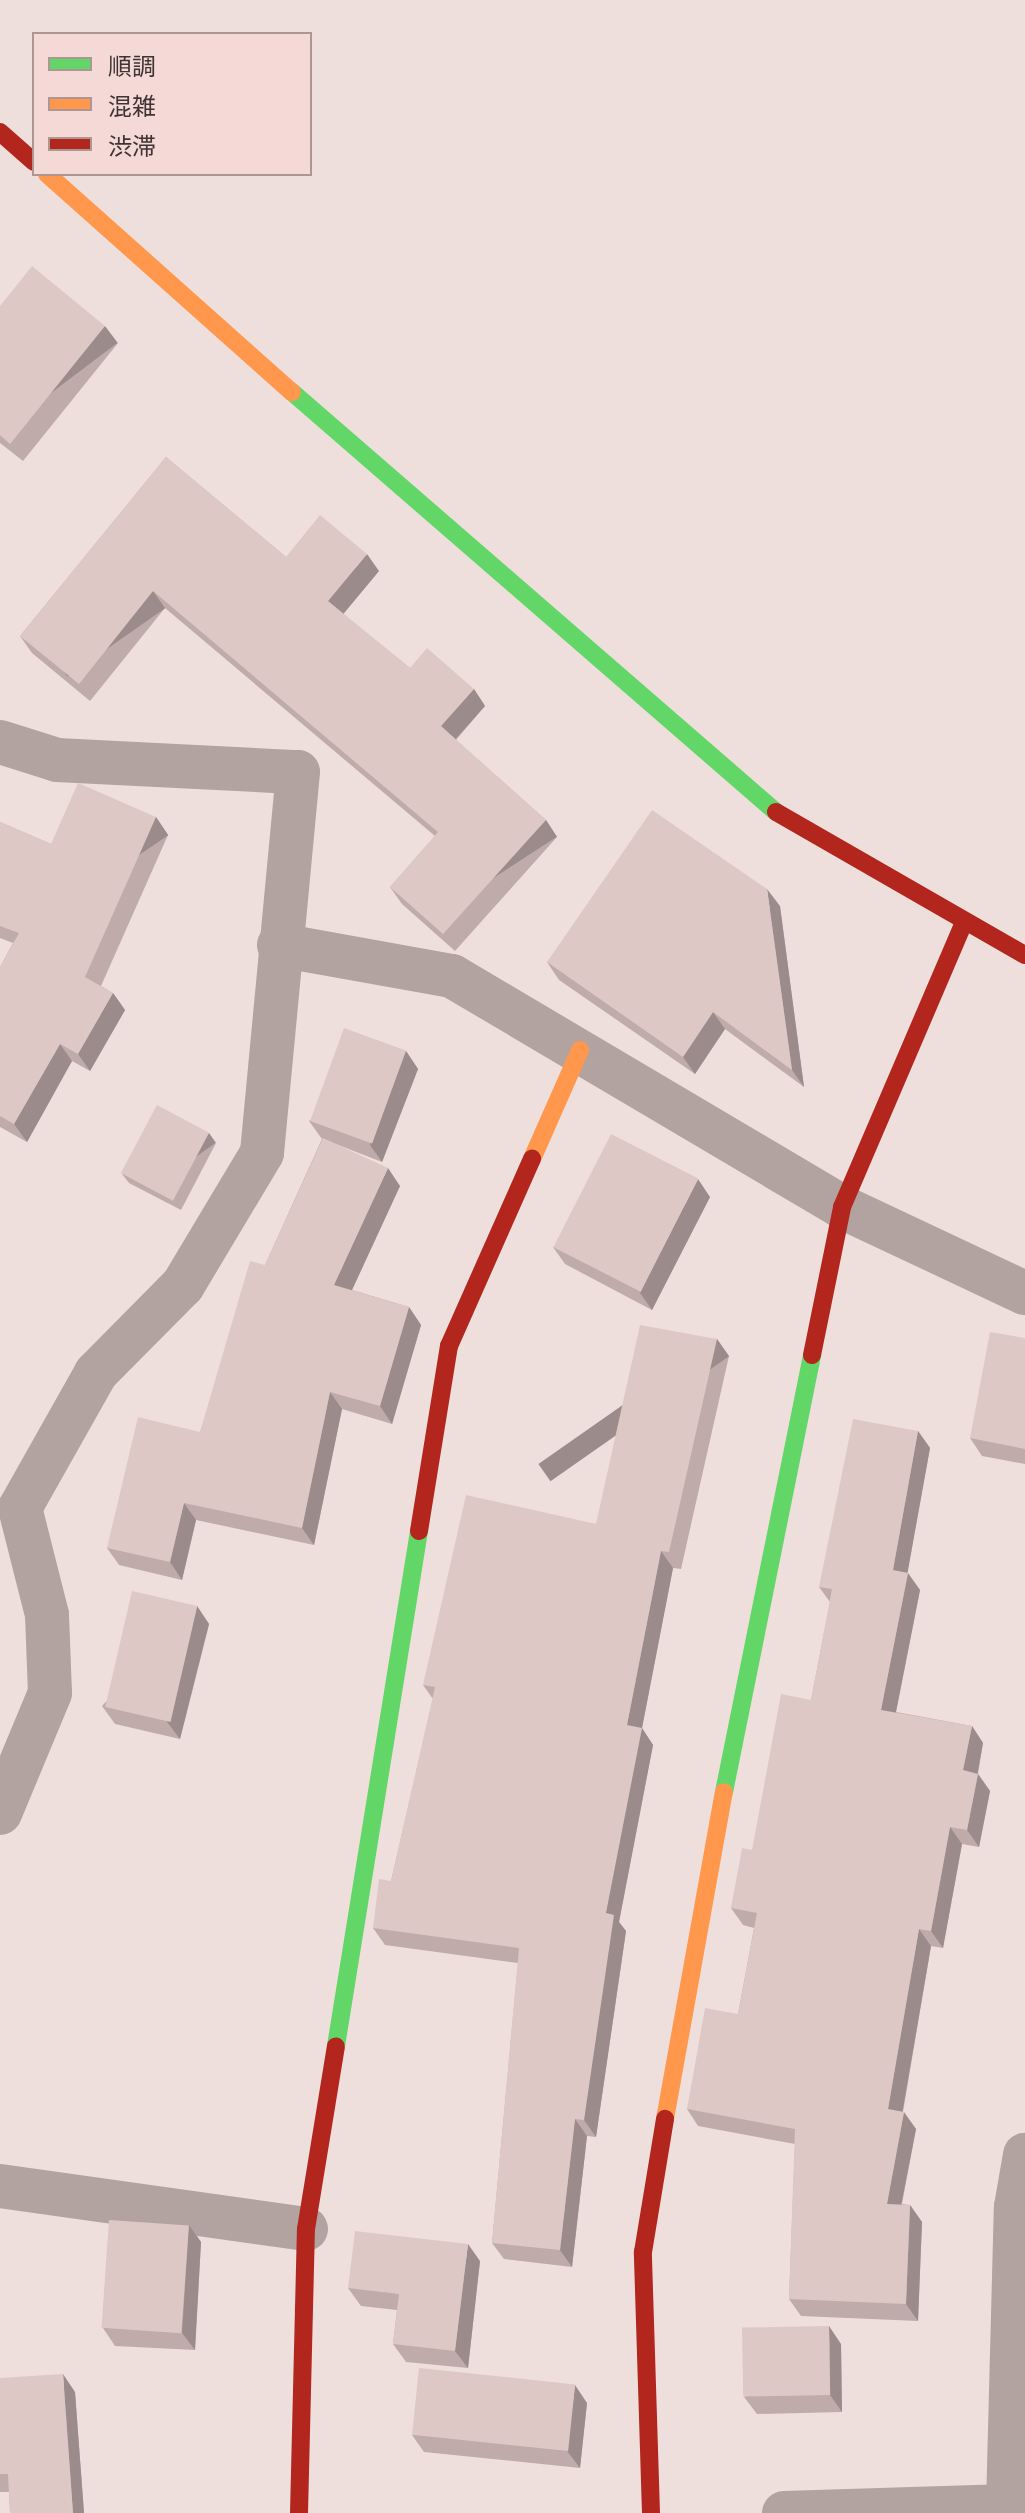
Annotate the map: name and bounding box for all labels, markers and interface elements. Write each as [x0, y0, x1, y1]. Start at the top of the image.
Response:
legend [32, 32, 312, 176]
text: 順調 [108, 51, 156, 81]
text: 混雑 [108, 91, 156, 121]
text: 渋滞 [108, 131, 156, 161]

